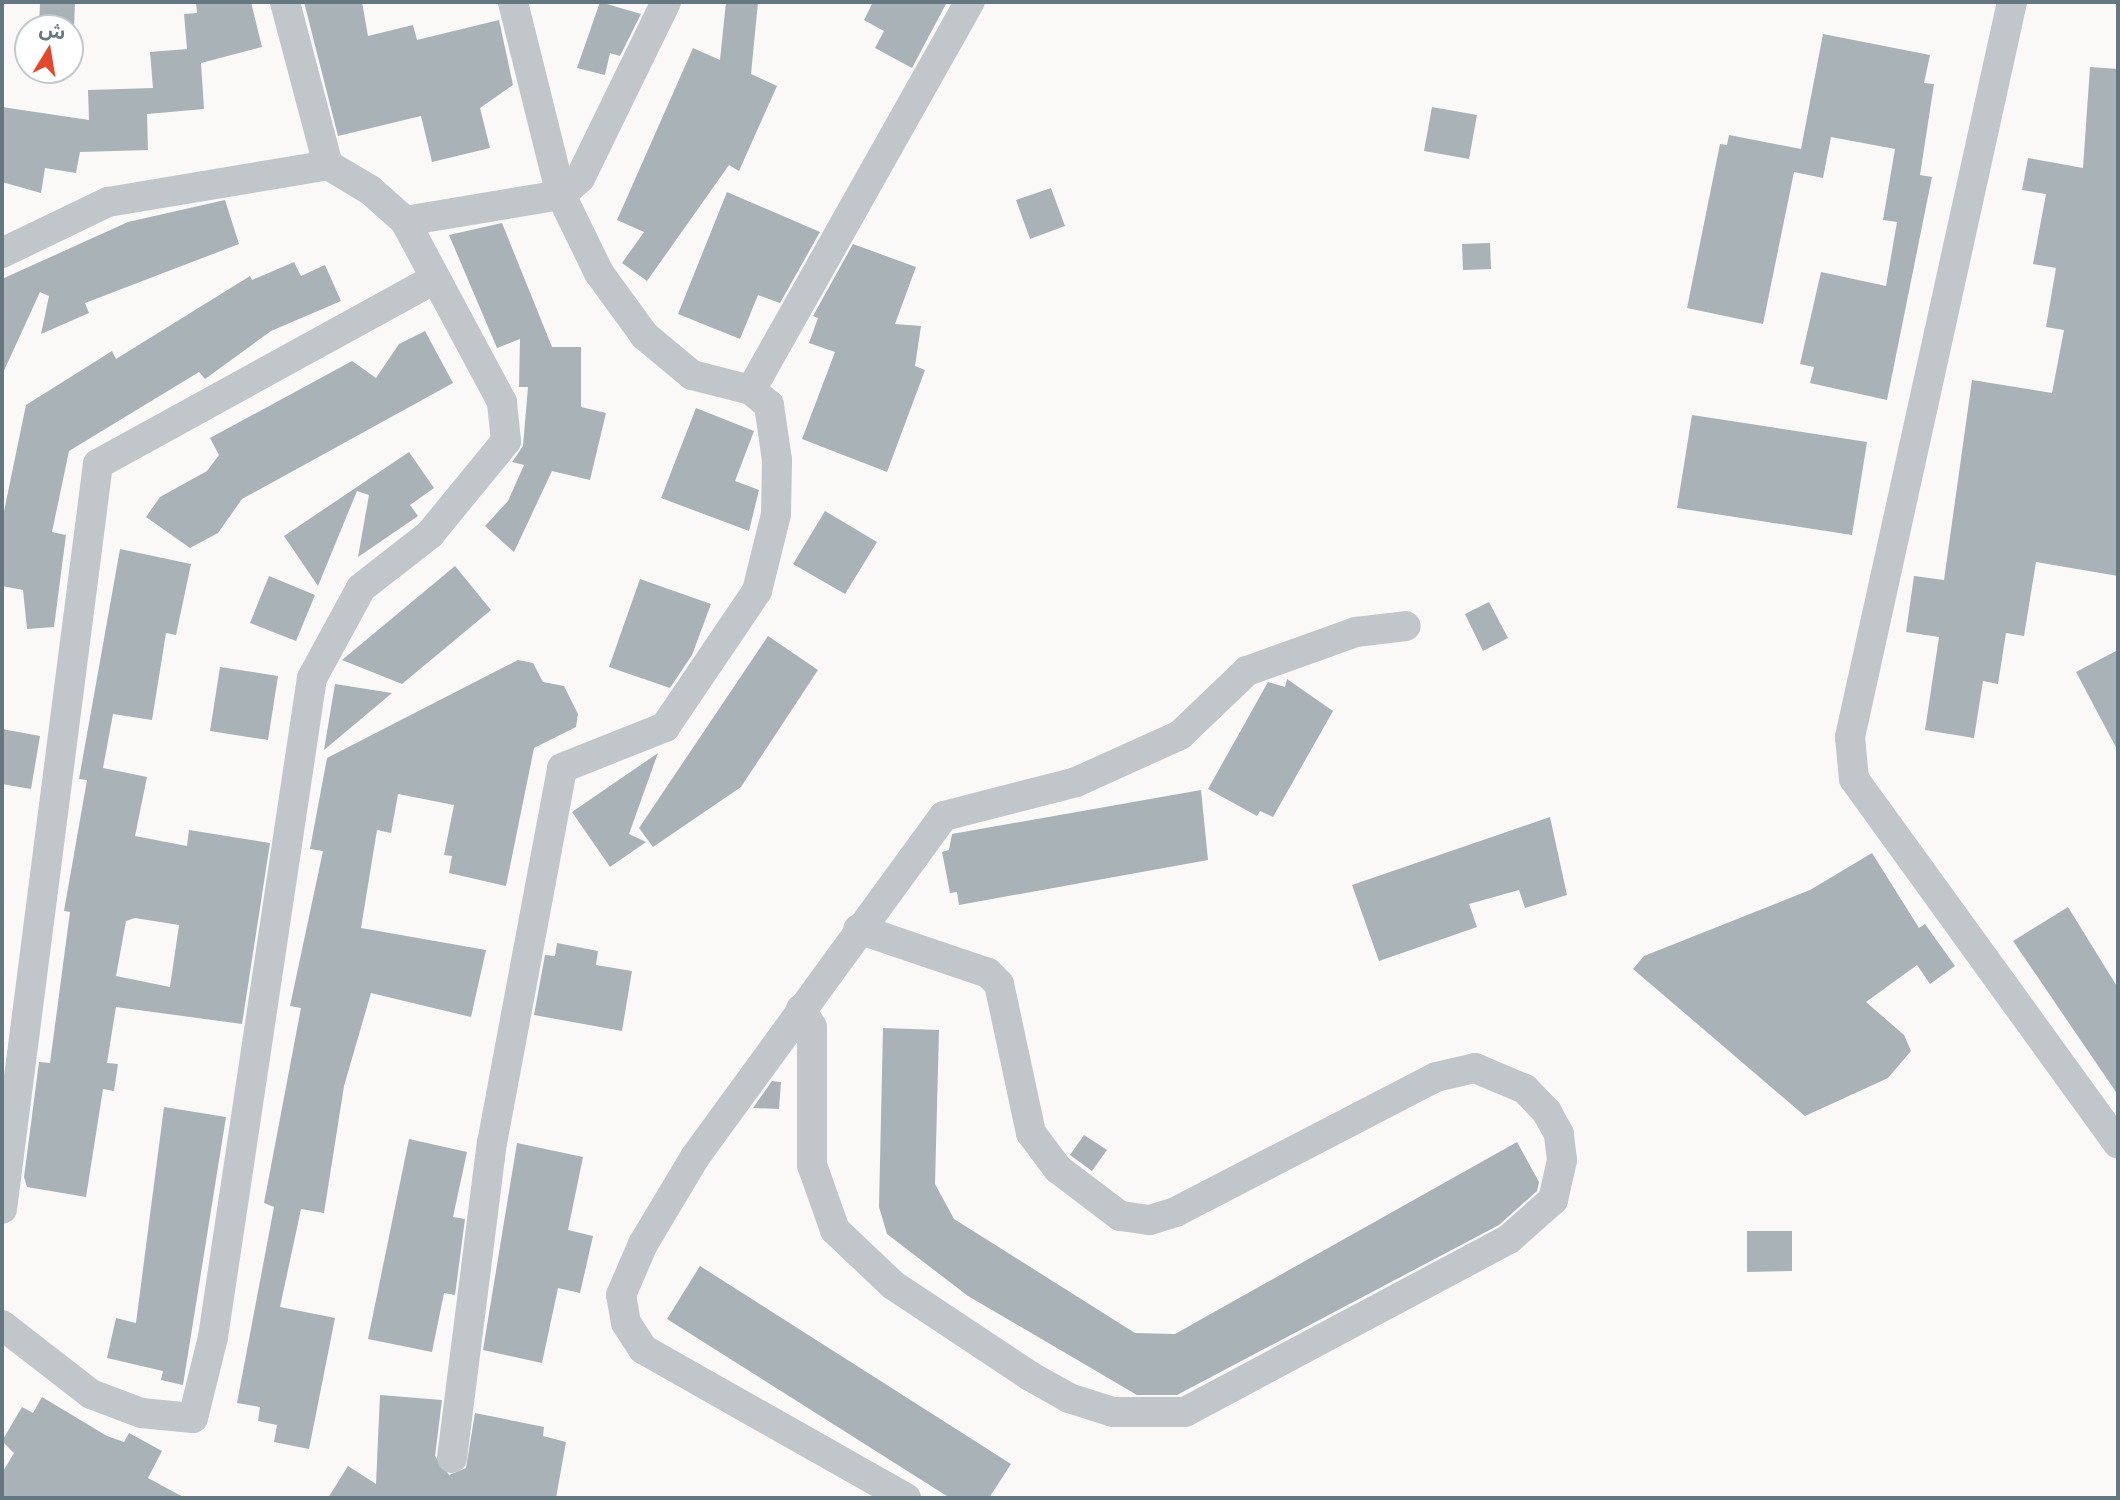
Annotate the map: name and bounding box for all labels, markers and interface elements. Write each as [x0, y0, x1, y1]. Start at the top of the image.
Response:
north arrow [14, 14, 84, 84]
text: ش [37, 15, 68, 46]

